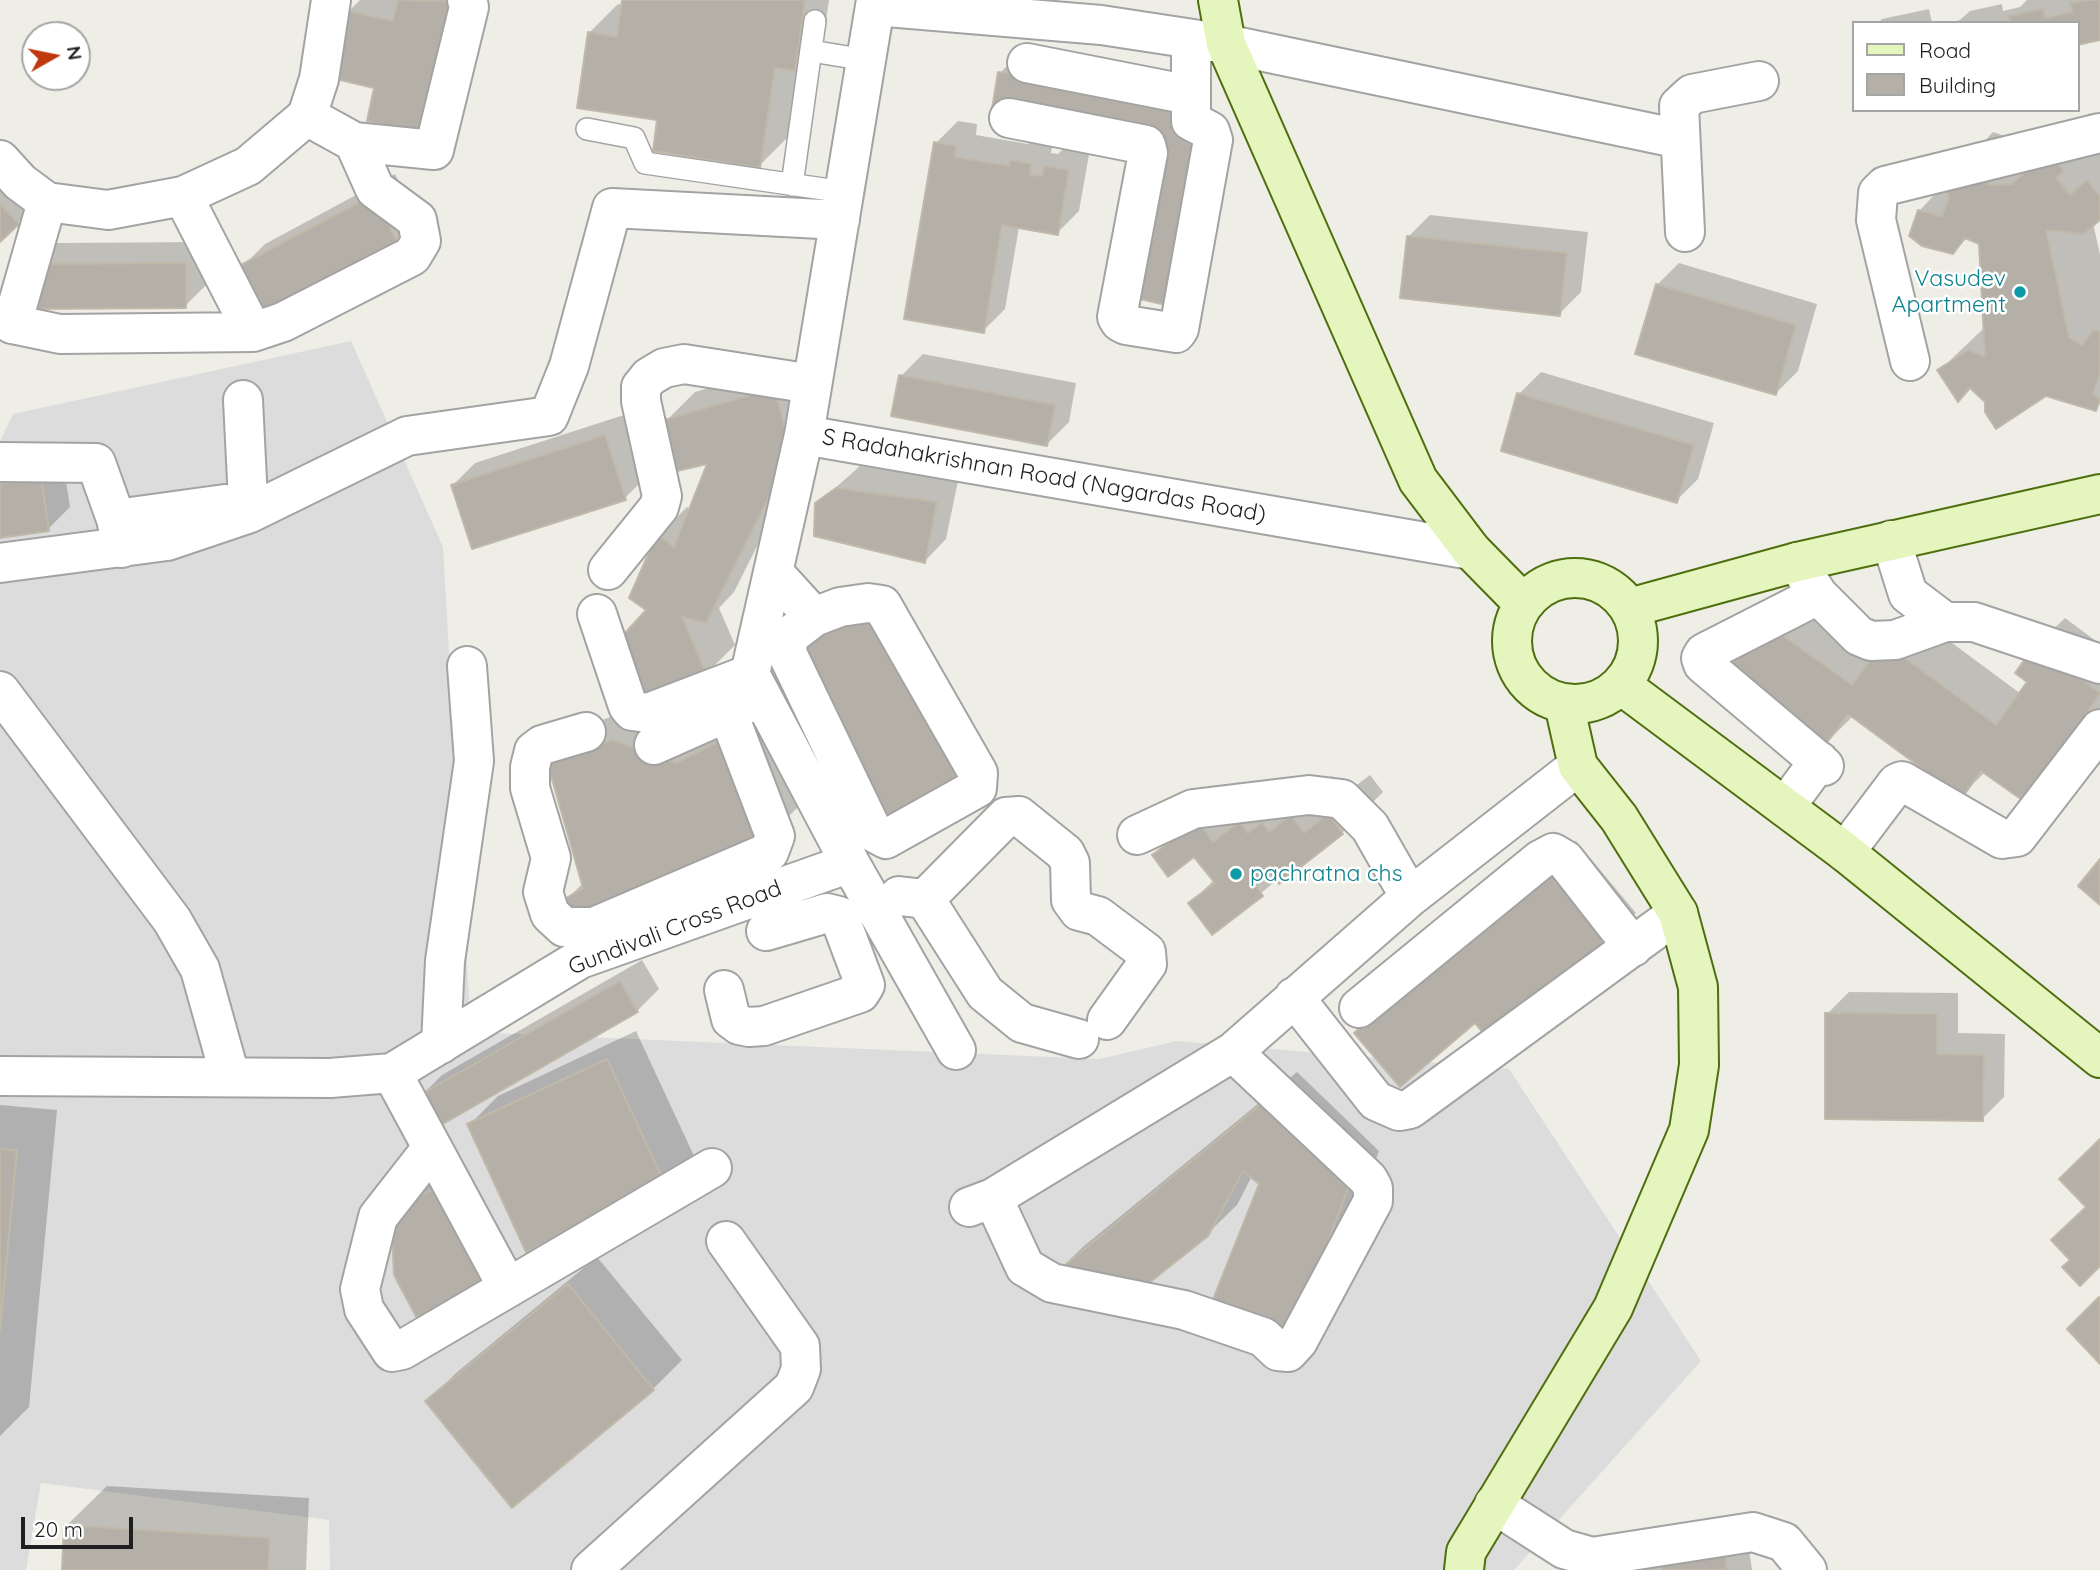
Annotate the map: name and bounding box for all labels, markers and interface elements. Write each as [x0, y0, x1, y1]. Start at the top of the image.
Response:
north arrow [21, 21, 91, 91]
legend [1852, 21, 2079, 112]
text: Road [1919, 37, 1971, 63]
text: N [62, 44, 88, 62]
text: Building [1919, 72, 1996, 98]
place label: Vasudev Apartment [1892, 265, 2006, 319]
marker: Vasudev Apartment [2012, 284, 2028, 300]
street label: S Radahakrishnan Road (Nagardas Road) [820, 423, 1268, 529]
place label: pachratna chs [1250, 860, 1402, 888]
marker: pachratna chs [1228, 866, 1244, 882]
street label: Gundivali Cross Road [565, 875, 785, 981]
scale bar [24, 1504, 136, 1548]
text: 20 m [34, 1516, 83, 1542]

